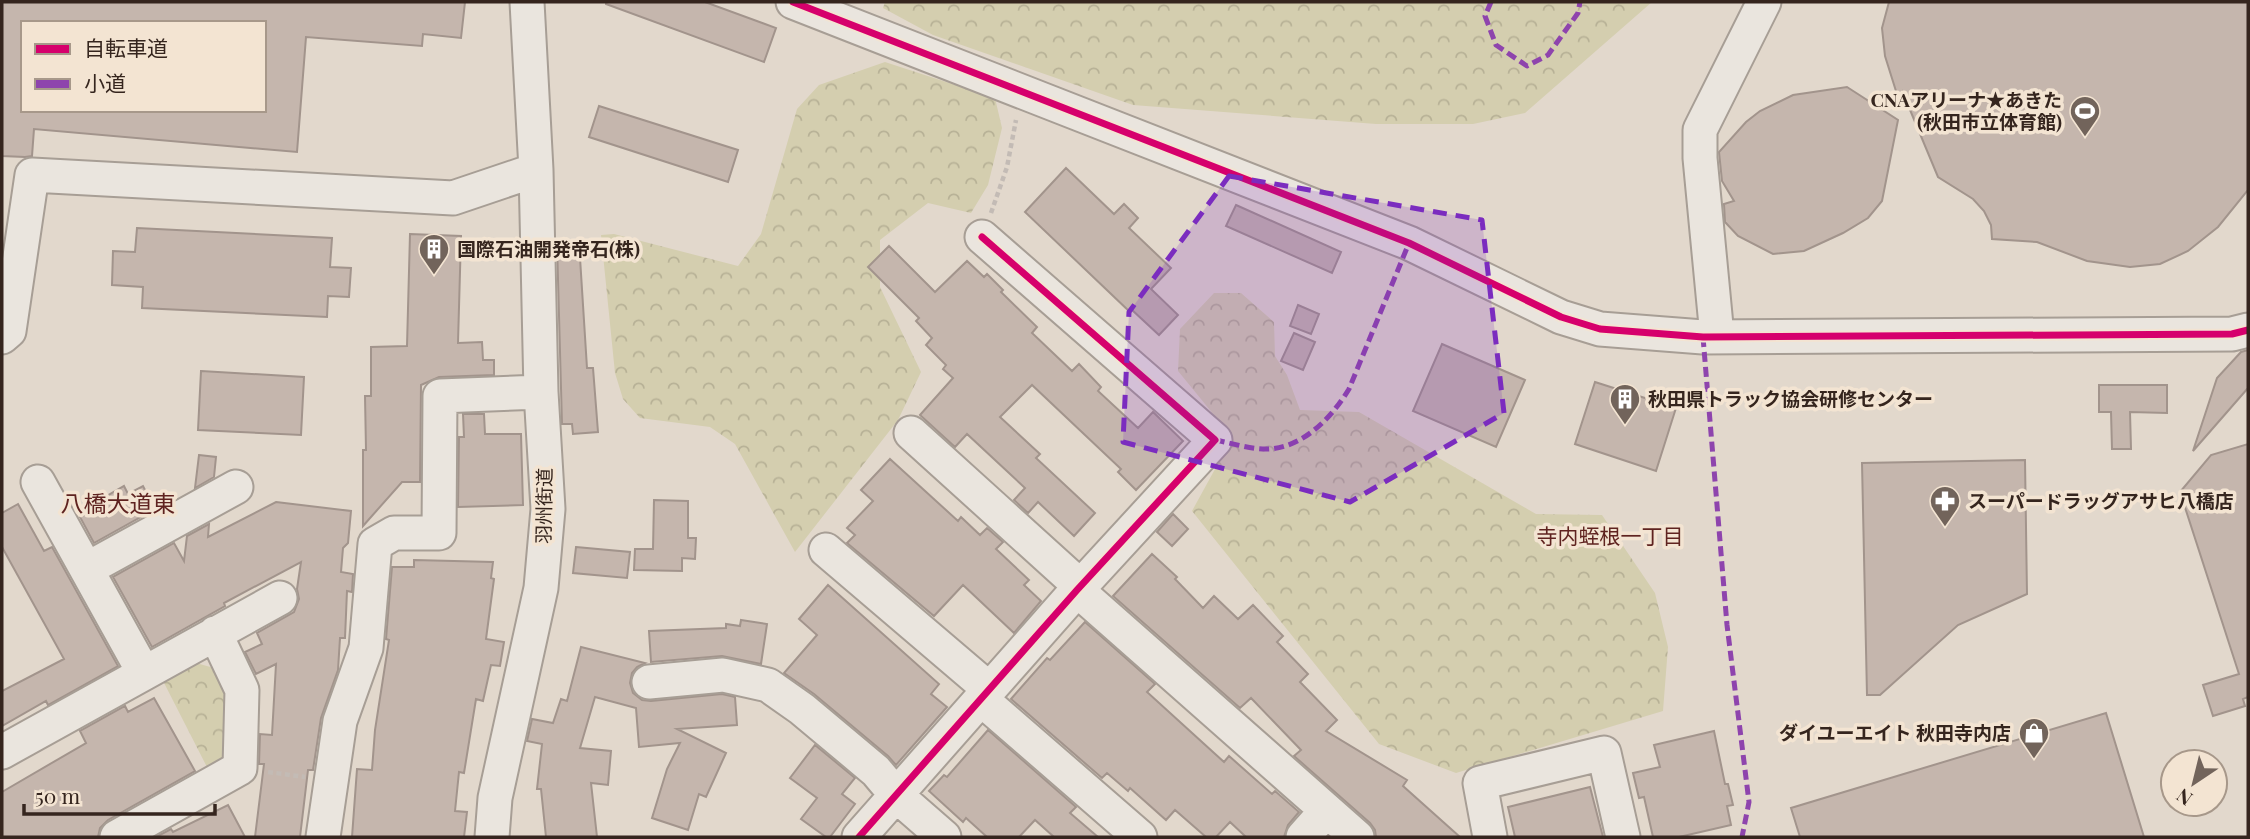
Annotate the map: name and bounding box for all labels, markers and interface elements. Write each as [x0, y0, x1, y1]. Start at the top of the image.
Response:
legend [21, 21, 266, 112]
text: 自転車道 [84, 33, 168, 61]
text: 小道 [84, 68, 126, 96]
place label: CNAアリーナ★あきた (秋田市立体育館) [1870, 86, 2062, 134]
sports icon: CNAアリーナ★あきた (秋田市立体育館) [2068, 94, 2102, 138]
building icon: 国際石油開発帝石(株) [417, 232, 451, 276]
place label: 国際石油開発帝石(株) [457, 235, 640, 261]
building icon: 秋田県トラック協会研修センター [1608, 382, 1642, 426]
place label: 秋田県トラック協会研修センター [1648, 385, 1933, 411]
street label: 羽州街道 [529, 468, 557, 544]
pharmacy icon: スーパードラッグアサヒ八橋店 [1928, 484, 1962, 528]
district label: 八橋大道東 [61, 487, 176, 518]
place label: スーパードラッグアサヒ八橋店 [1968, 487, 2234, 513]
district label: 寺内蛭根一丁目 [1537, 521, 1684, 549]
shop icon: ダイユーエイト 秋田寺内店 [2017, 716, 2051, 760]
place label: ダイユーエイト 秋田寺内店 [1779, 719, 2011, 745]
north arrow [2159, 748, 2229, 818]
scale bar [24, 772, 215, 816]
text: 50 m [35, 781, 81, 809]
text: N [2170, 783, 2197, 812]

